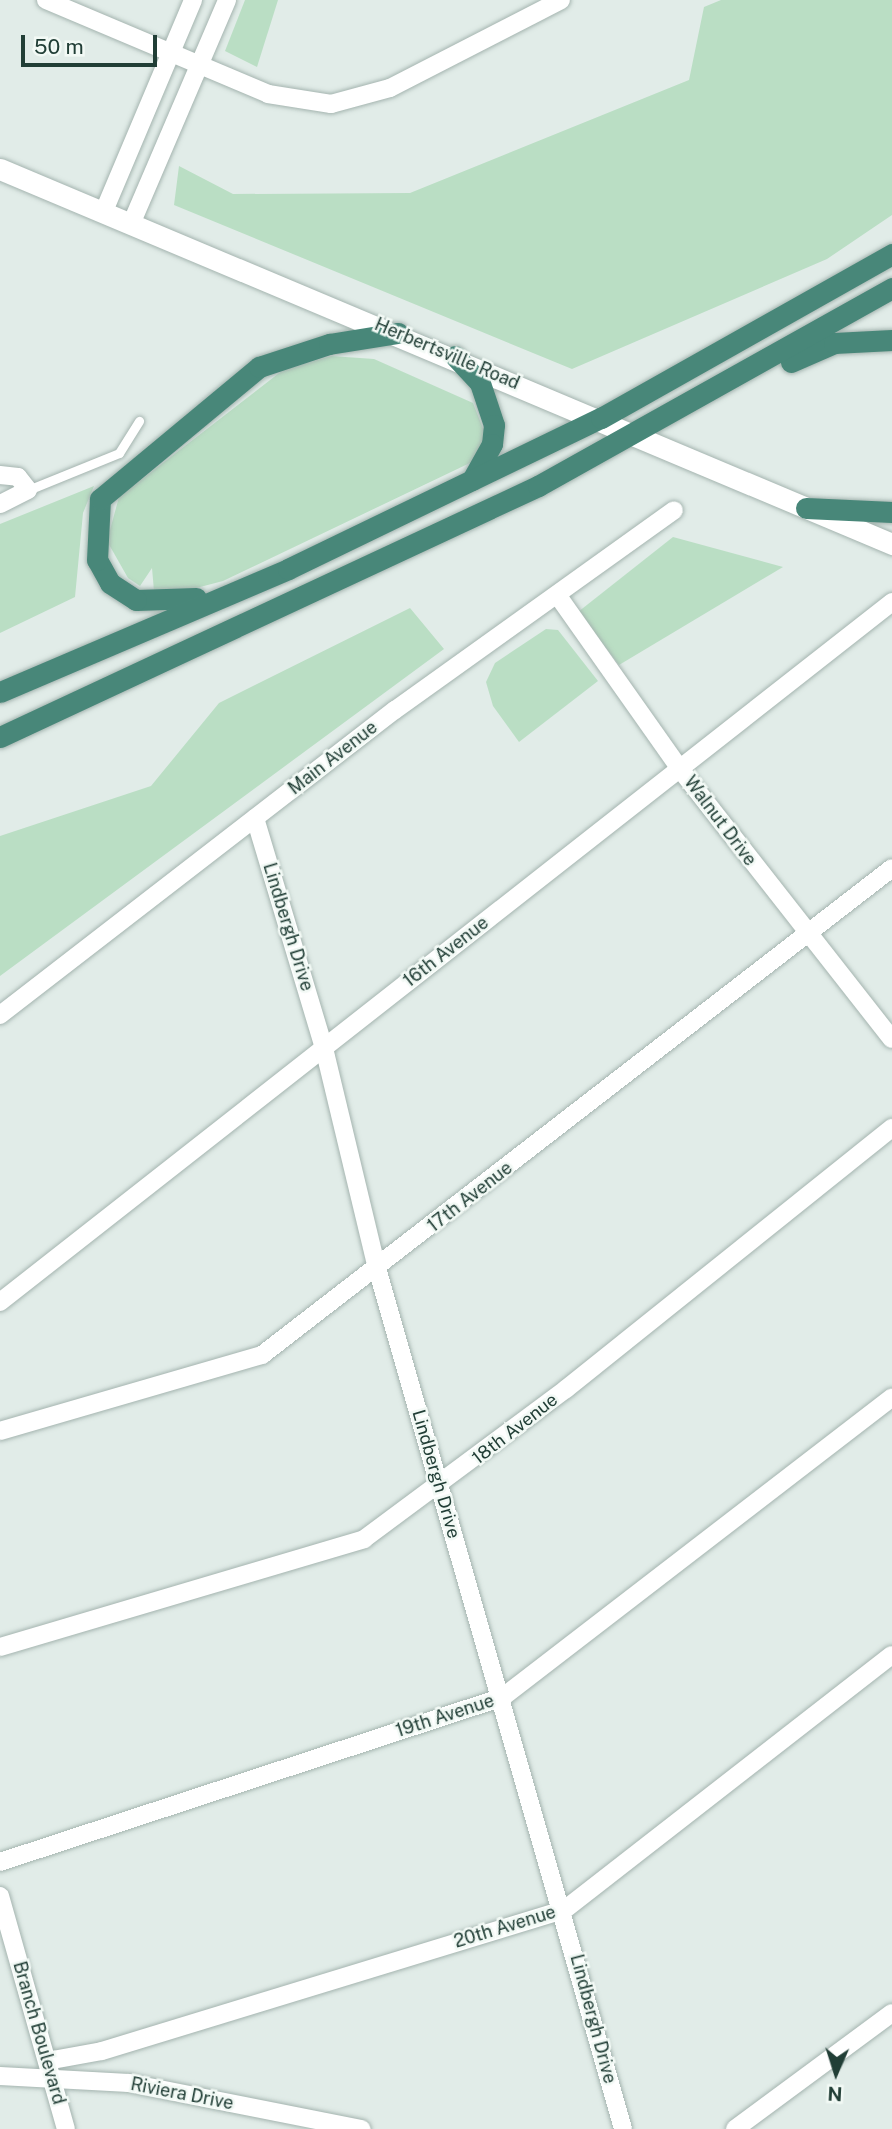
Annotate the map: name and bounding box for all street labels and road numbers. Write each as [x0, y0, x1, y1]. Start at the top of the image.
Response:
street label: Herbertsville Road [371, 314, 523, 394]
street label: Main Avenue [284, 717, 382, 799]
street label: Walnut Drive [679, 772, 761, 870]
street label: Lindbergh Drive [258, 860, 318, 994]
street label: 16th Avenue [399, 912, 493, 992]
street label: 17th Avenue [423, 1157, 517, 1237]
street label: 18th Avenue [468, 1389, 562, 1469]
street label: Lindbergh Drive [407, 1407, 465, 1541]
street label: 19th Avenue [393, 1690, 497, 1742]
street label: 20th Avenue [451, 1901, 559, 1953]
street label: Lindbergh Drive [565, 1952, 621, 2086]
street label: Branch Boulevard [8, 1959, 70, 2107]
street label: Riviera Drive [129, 2073, 235, 2115]

